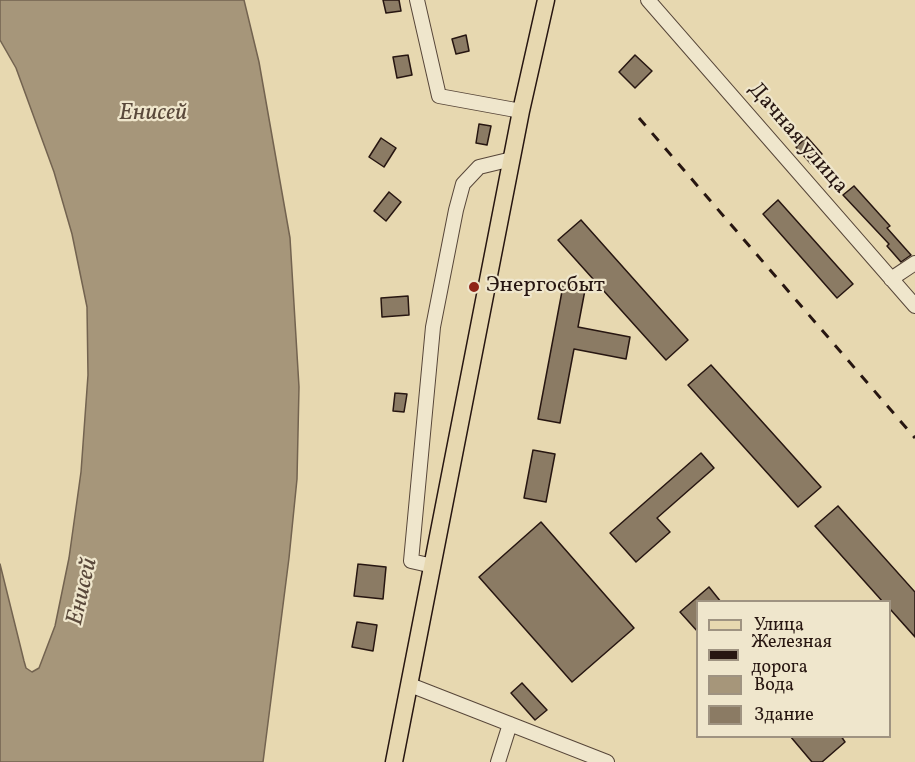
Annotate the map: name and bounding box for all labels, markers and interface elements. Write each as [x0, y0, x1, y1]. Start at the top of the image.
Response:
street label: Дачная улица [741, 78, 853, 200]
water label: Енисей [119, 101, 187, 129]
place label: Энергосбыт [486, 274, 605, 300]
marker: Энергосбыт [467, 280, 481, 294]
water label: Енисей [62, 555, 106, 629]
legend [696, 600, 891, 738]
text: Улица [754, 613, 804, 638]
text: Железная дорога [751, 630, 832, 680]
text: Вода [754, 673, 794, 698]
text: Здание [754, 703, 814, 728]

